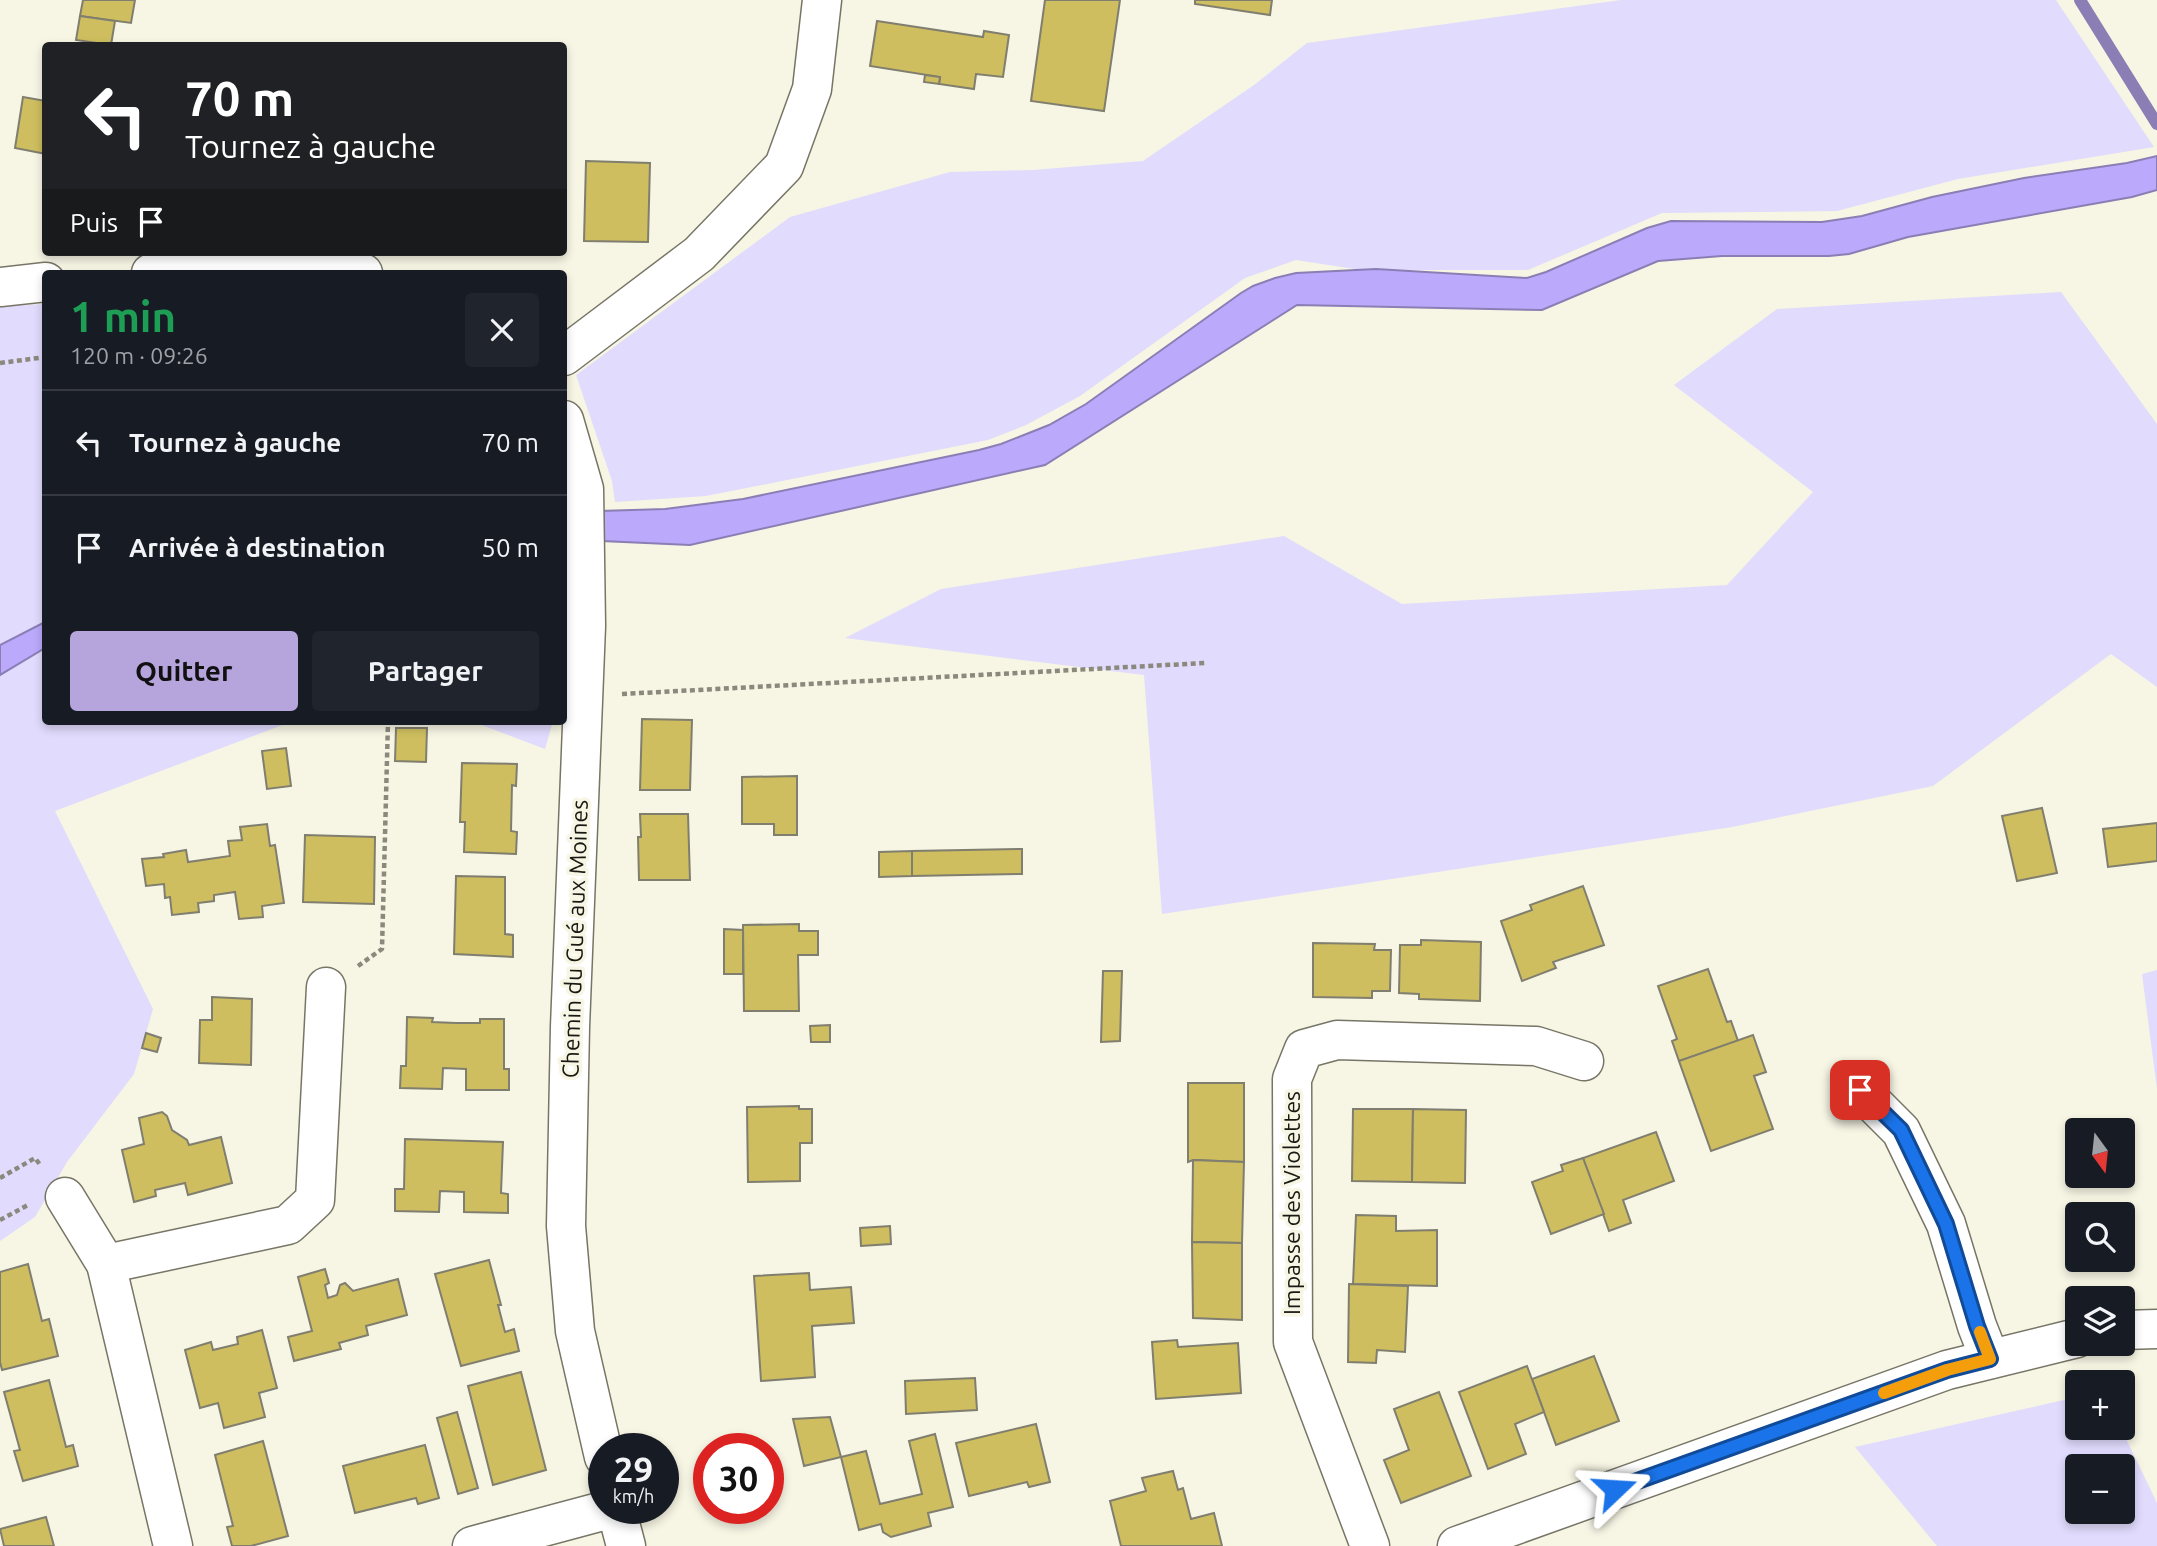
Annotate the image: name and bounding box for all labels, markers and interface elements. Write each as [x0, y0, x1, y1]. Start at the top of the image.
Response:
icon: left [70, 70, 161, 161]
text: 70 m [185, 70, 294, 125]
text: Tournez à gauche [185, 128, 436, 164]
icon: arrive [132, 203, 170, 241]
text: Puis [70, 208, 118, 237]
text: 1 min [70, 293, 176, 340]
button: close [465, 293, 539, 367]
text: 120 m · 09:26 [70, 343, 208, 368]
icon: left [70, 424, 108, 462]
text: Tournez à gauche [129, 428, 341, 457]
text: 70 m [481, 428, 539, 457]
icon: arrive [70, 529, 108, 567]
text: Arrivée à destination [129, 533, 385, 562]
text: 50 m [481, 533, 539, 562]
button: Quitter [70, 631, 298, 711]
button: Partager [312, 631, 539, 711]
street label: Chemin du Gué aux Moines [557, 799, 592, 1079]
pin [1830, 1060, 1890, 1120]
icon: arrive [1841, 1071, 1879, 1109]
street label: Impasse des Violettes [1279, 1091, 1304, 1315]
north arrow [2065, 1118, 2135, 1188]
map controls [2065, 1118, 2135, 1524]
button: search [2065, 1202, 2135, 1272]
button: layers [2065, 1286, 2135, 1356]
button: + [2065, 1370, 2135, 1440]
speed limit sign: 30 [693, 1433, 784, 1524]
text: 29 [614, 1449, 653, 1489]
position arrow [1578, 1452, 1652, 1526]
button: − [2065, 1454, 2135, 1524]
text: km/h [613, 1486, 654, 1506]

